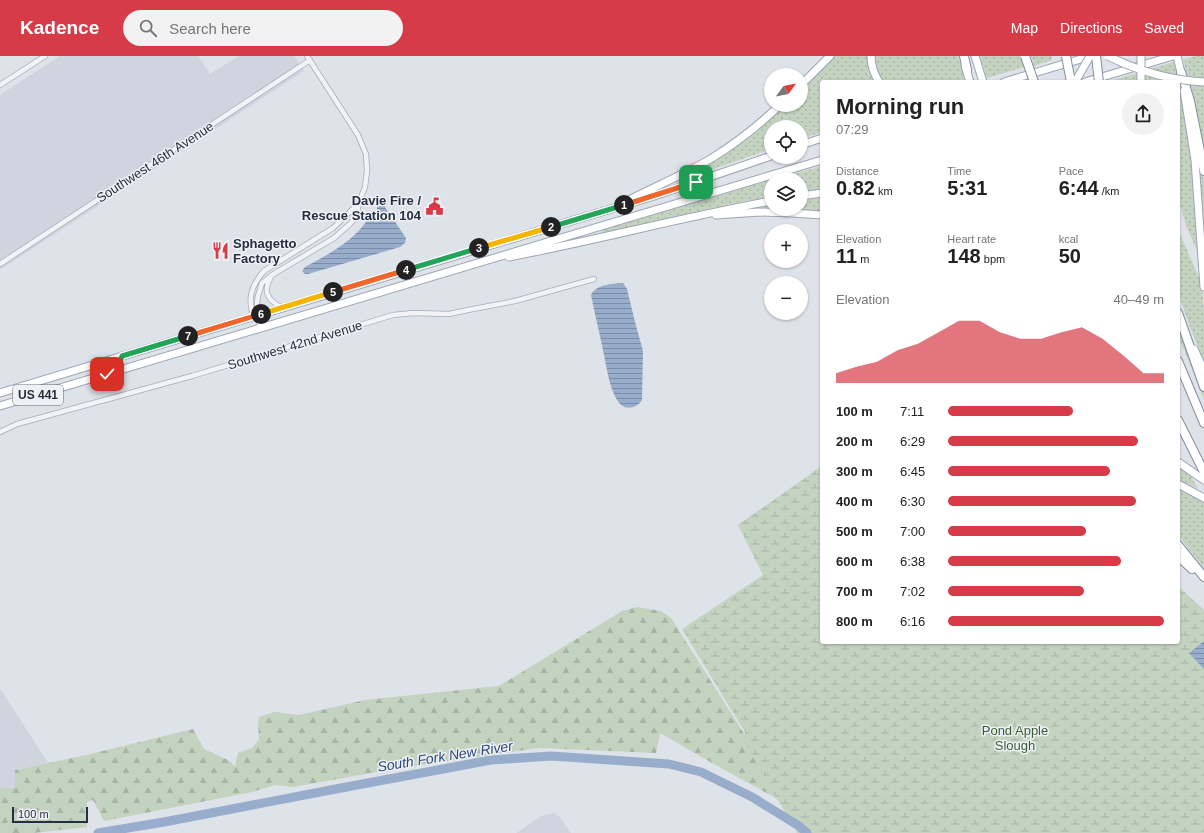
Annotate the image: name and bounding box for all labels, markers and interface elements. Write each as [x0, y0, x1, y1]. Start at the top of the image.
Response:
search box [123, 10, 403, 46]
text: Kadence [20, 17, 99, 38]
icon: search [137, 17, 159, 39]
text: Search here [169, 20, 251, 37]
text: Map [1011, 20, 1038, 36]
text: Directions [1060, 20, 1122, 36]
text: Saved [1144, 20, 1184, 36]
north arrow [764, 68, 808, 112]
map controls [764, 68, 808, 320]
button: share [1122, 93, 1164, 135]
text: Morning run [836, 94, 964, 119]
street label: Southwest 46th Avenue [94, 119, 216, 205]
button: locate [764, 120, 808, 164]
text: 07:29 [836, 122, 869, 137]
pin [679, 165, 713, 199]
text: Distance [836, 165, 879, 177]
text: Time [947, 165, 971, 177]
text: Pace [1059, 165, 1084, 177]
icon: arrive [685, 171, 707, 193]
button: layers [764, 172, 808, 216]
text: 0.82 [836, 177, 875, 199]
text: 5:31 [947, 177, 987, 199]
text: 6:44 [1059, 177, 1099, 199]
text: km [875, 185, 893, 197]
text: /km [1099, 185, 1119, 197]
place label: Davie Fire / Rescue Station 104 [302, 193, 422, 223]
pin: 1 [614, 195, 634, 215]
public building icon: Davie Fire / Rescue Station 104 [424, 197, 444, 217]
text: 1 [621, 199, 627, 211]
pin: 2 [541, 217, 561, 237]
text: 2 [548, 221, 554, 233]
button: + [764, 224, 808, 268]
text: Elevation [836, 233, 881, 245]
text: Heart rate [947, 233, 996, 245]
text: kcal [1059, 233, 1078, 245]
place label: Sphagetto Factory [233, 236, 297, 266]
pin: 3 [469, 238, 489, 258]
restaurant icon: Sphagetto Factory [210, 240, 230, 260]
text: 3 [476, 242, 482, 254]
text: 11 [836, 245, 857, 267]
text: 148 [947, 245, 981, 267]
text: 50 [1059, 245, 1081, 267]
text: m [857, 253, 869, 265]
text: bpm [981, 253, 1005, 265]
pin: 4 [396, 260, 416, 280]
text: 4 [403, 264, 409, 276]
button: − [764, 276, 808, 320]
pin: 5 [323, 282, 343, 302]
text: 5 [330, 286, 336, 298]
text: Elevation [836, 292, 889, 307]
text: 40–49 m [1113, 292, 1164, 307]
pin: 6 [251, 304, 271, 324]
text: 6 [258, 308, 264, 320]
street label: Southwest 42nd Avenue [226, 317, 364, 373]
pin: 7 [178, 326, 198, 346]
text: 7 [185, 330, 191, 342]
pin [90, 357, 124, 391]
icon: check [96, 363, 118, 385]
road number: US 441 [13, 385, 63, 405]
text: 100 m [836, 404, 873, 419]
text: 7:11 [900, 404, 924, 419]
text: 200 m [836, 434, 873, 449]
text: 6:29 [900, 434, 925, 449]
text: 300 m [836, 464, 873, 479]
text: 6:45 [900, 464, 925, 479]
text: 400 m [836, 494, 873, 509]
text: 6:30 [900, 494, 925, 509]
text: 500 m [836, 524, 873, 539]
text: 7:00 [900, 524, 925, 539]
text: 600 m [836, 554, 873, 569]
text: 6:38 [900, 554, 925, 569]
text: 700 m [836, 584, 873, 599]
text: 7:02 [900, 584, 925, 599]
text: 800 m [836, 614, 873, 629]
text: 6:16 [900, 614, 925, 629]
park label: Pond Apple Slough [982, 723, 1048, 753]
water label: South Fork New River [376, 737, 515, 775]
scale bar [12, 805, 88, 824]
text: 100 m [18, 808, 49, 820]

